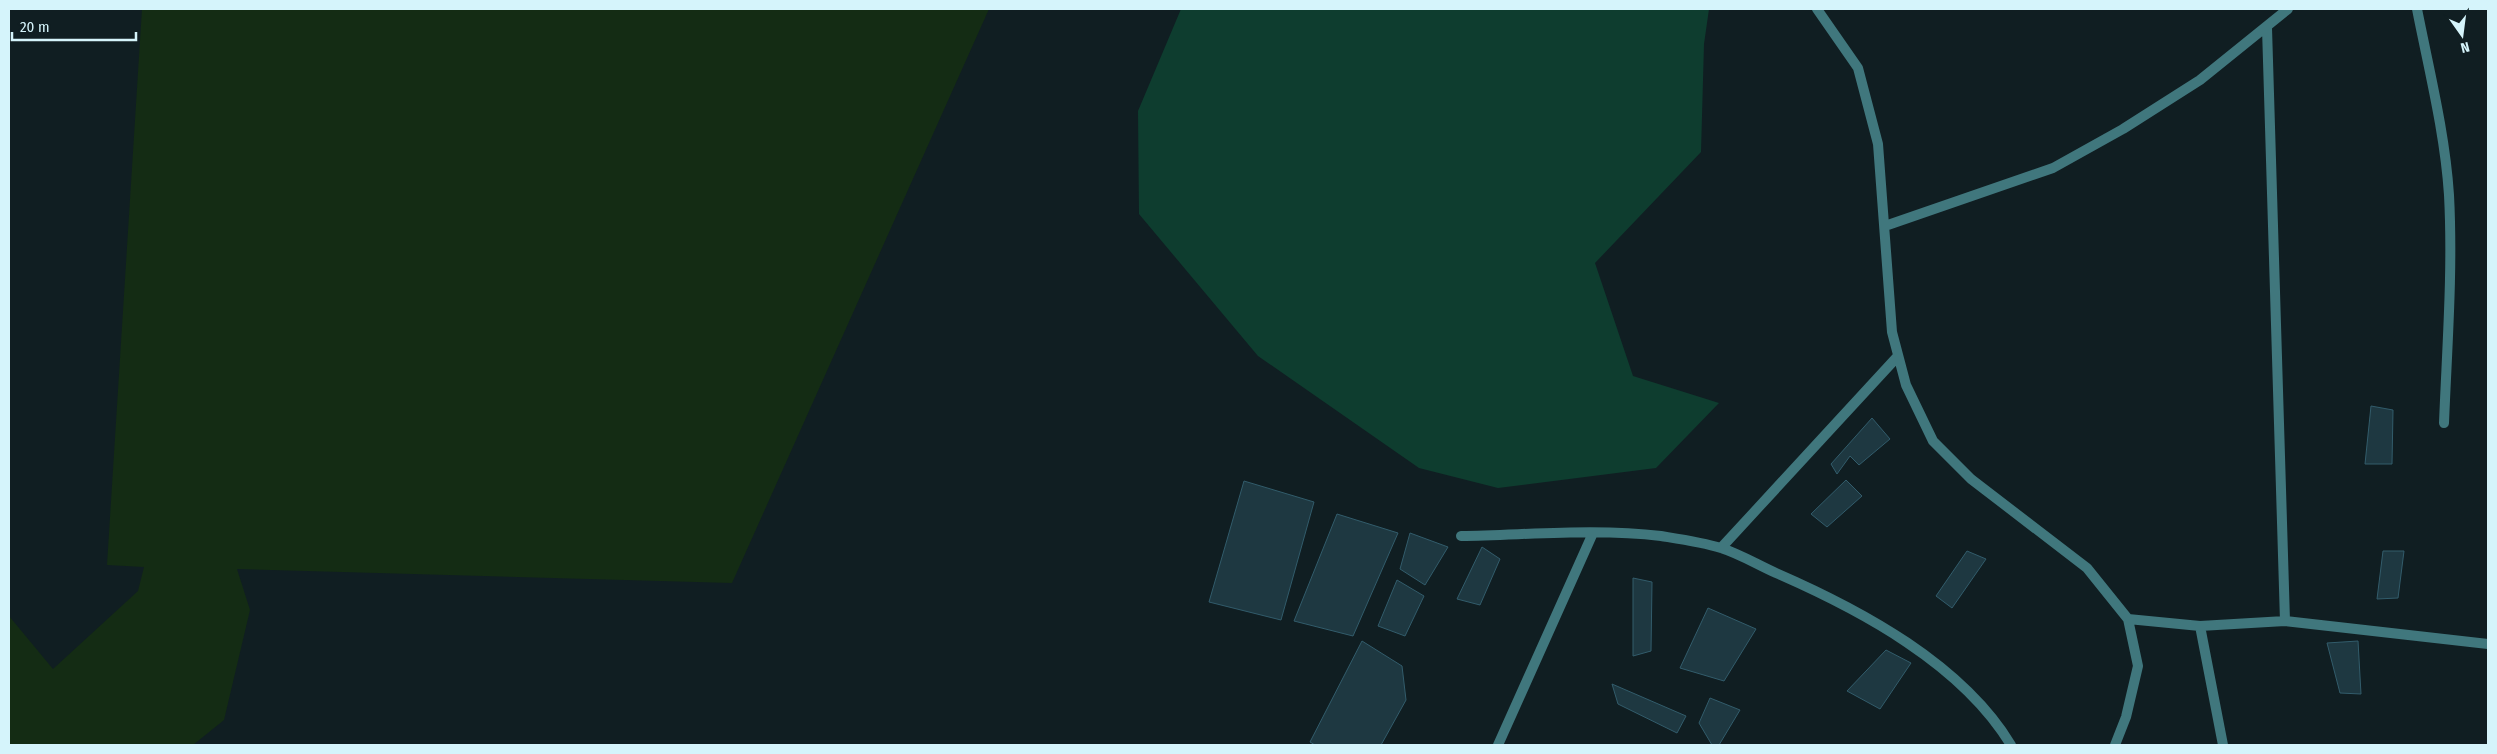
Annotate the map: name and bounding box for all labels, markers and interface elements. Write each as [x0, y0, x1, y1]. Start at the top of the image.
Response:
scale bar [12, 10, 136, 42]
north arrow [2437, 10, 2487, 60]
text: 20 m [20, 18, 50, 36]
text: N [2459, 38, 2471, 56]

